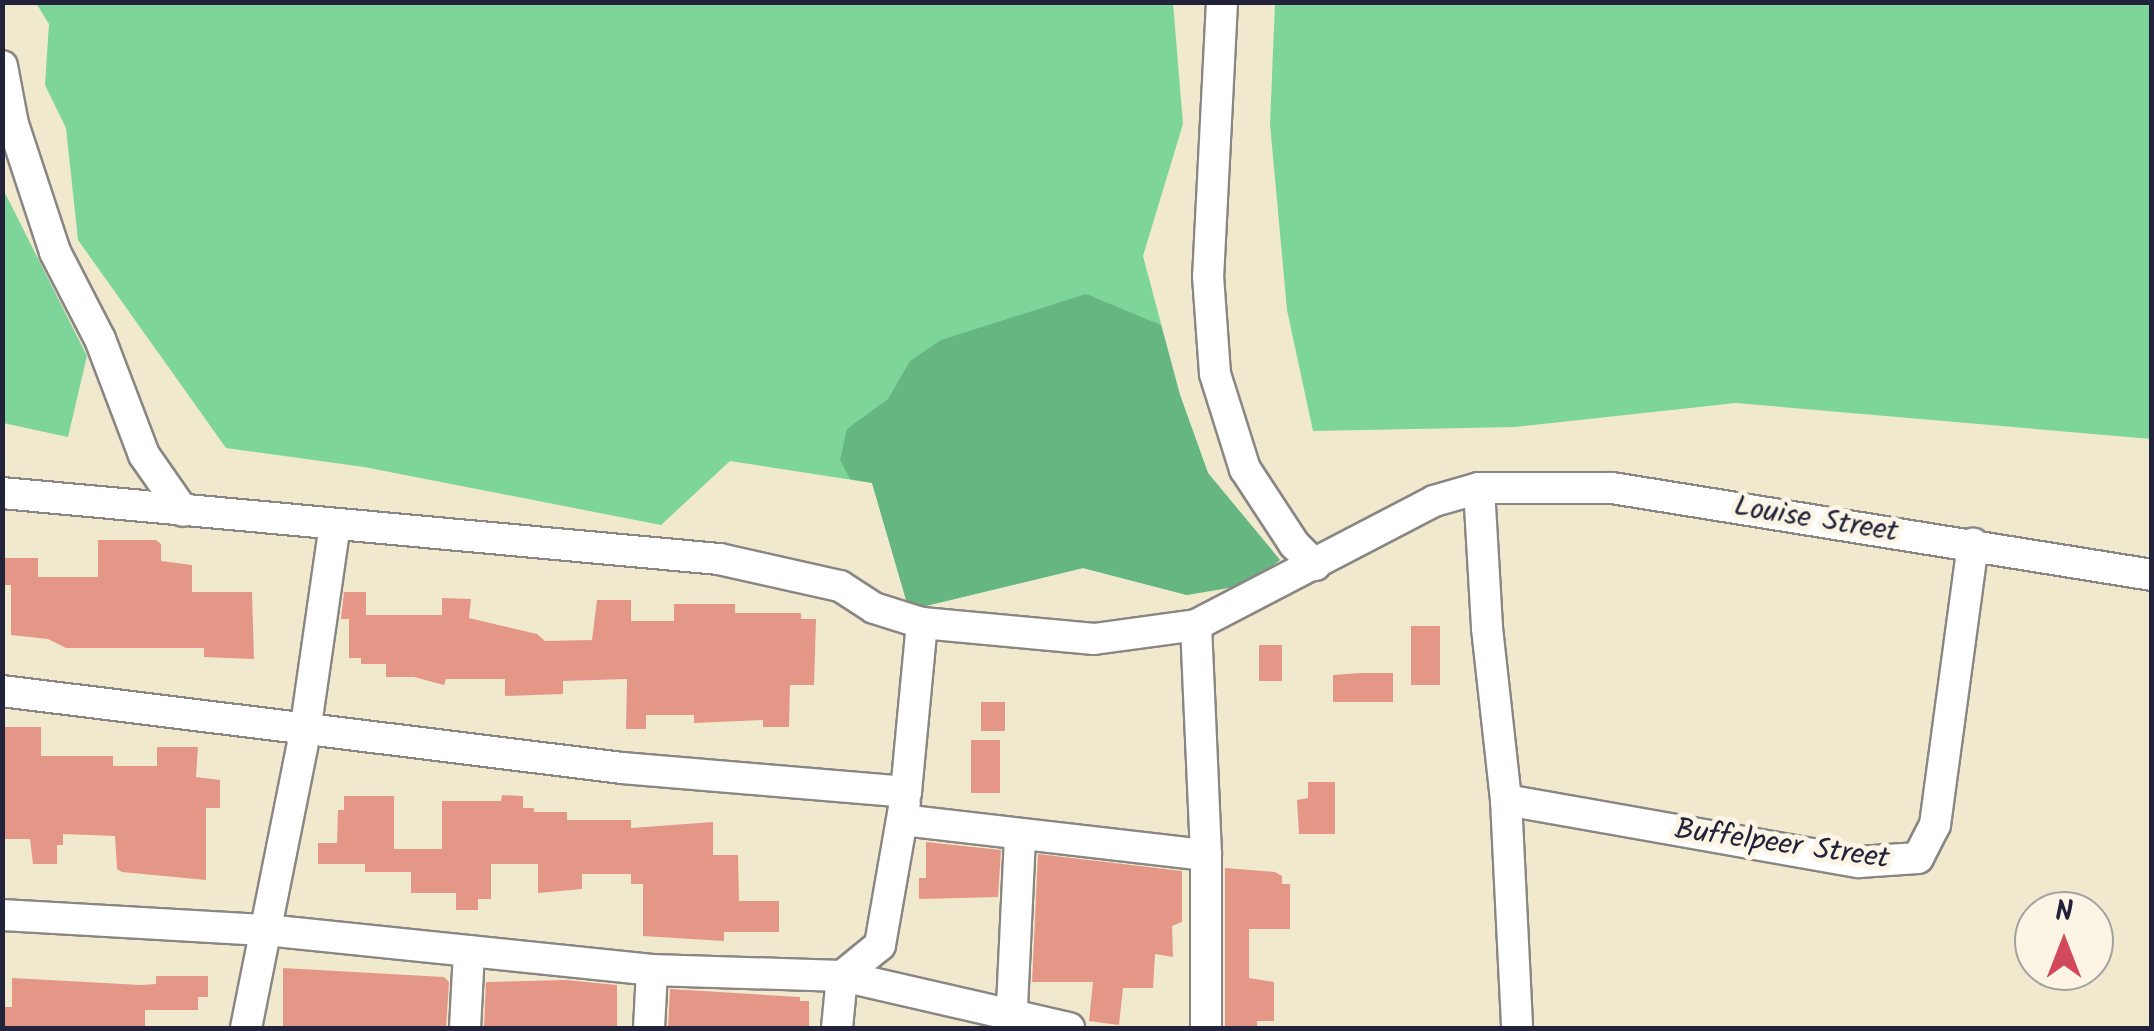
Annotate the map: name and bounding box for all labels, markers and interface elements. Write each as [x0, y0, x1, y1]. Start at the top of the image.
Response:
street label: Louise Street [1731, 489, 1901, 551]
street label: Buffelpeer Street [1672, 812, 1892, 878]
text: N [2055, 890, 2073, 935]
north arrow [2014, 891, 2114, 991]

